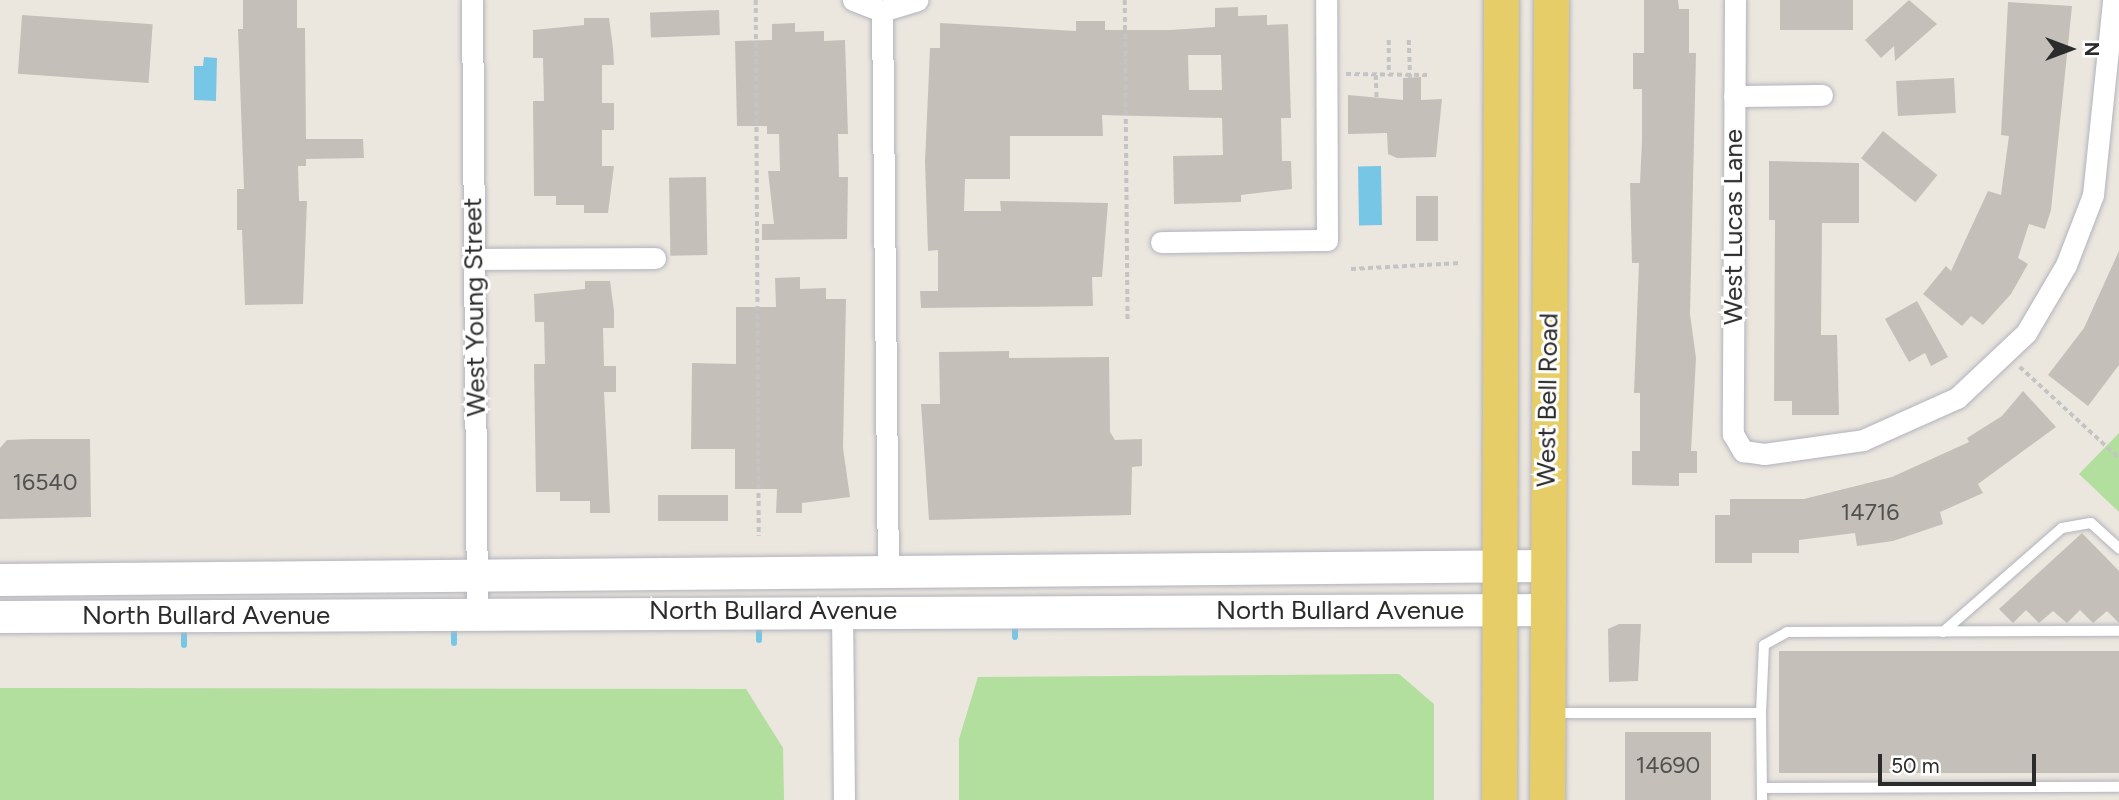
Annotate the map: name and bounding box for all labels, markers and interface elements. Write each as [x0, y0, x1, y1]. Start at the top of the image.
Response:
north arrow [2035, 14, 2105, 84]
text: N [2080, 42, 2103, 56]
street label: West Lucas Lane [1718, 129, 1750, 325]
street label: West Young Street [457, 197, 493, 417]
street label: West Bell Road [1531, 313, 1565, 487]
house number: 16540 [13, 468, 77, 496]
house number: 14716 [1841, 498, 1899, 526]
street label: North Bullard Avenue [649, 595, 897, 627]
street label: North Bullard Avenue [1216, 595, 1464, 627]
street label: North Bullard Avenue [82, 600, 330, 632]
scale bar [1881, 740, 2038, 784]
house number: 14690 [1636, 751, 1700, 779]
text: 50 m [1891, 753, 1940, 778]

